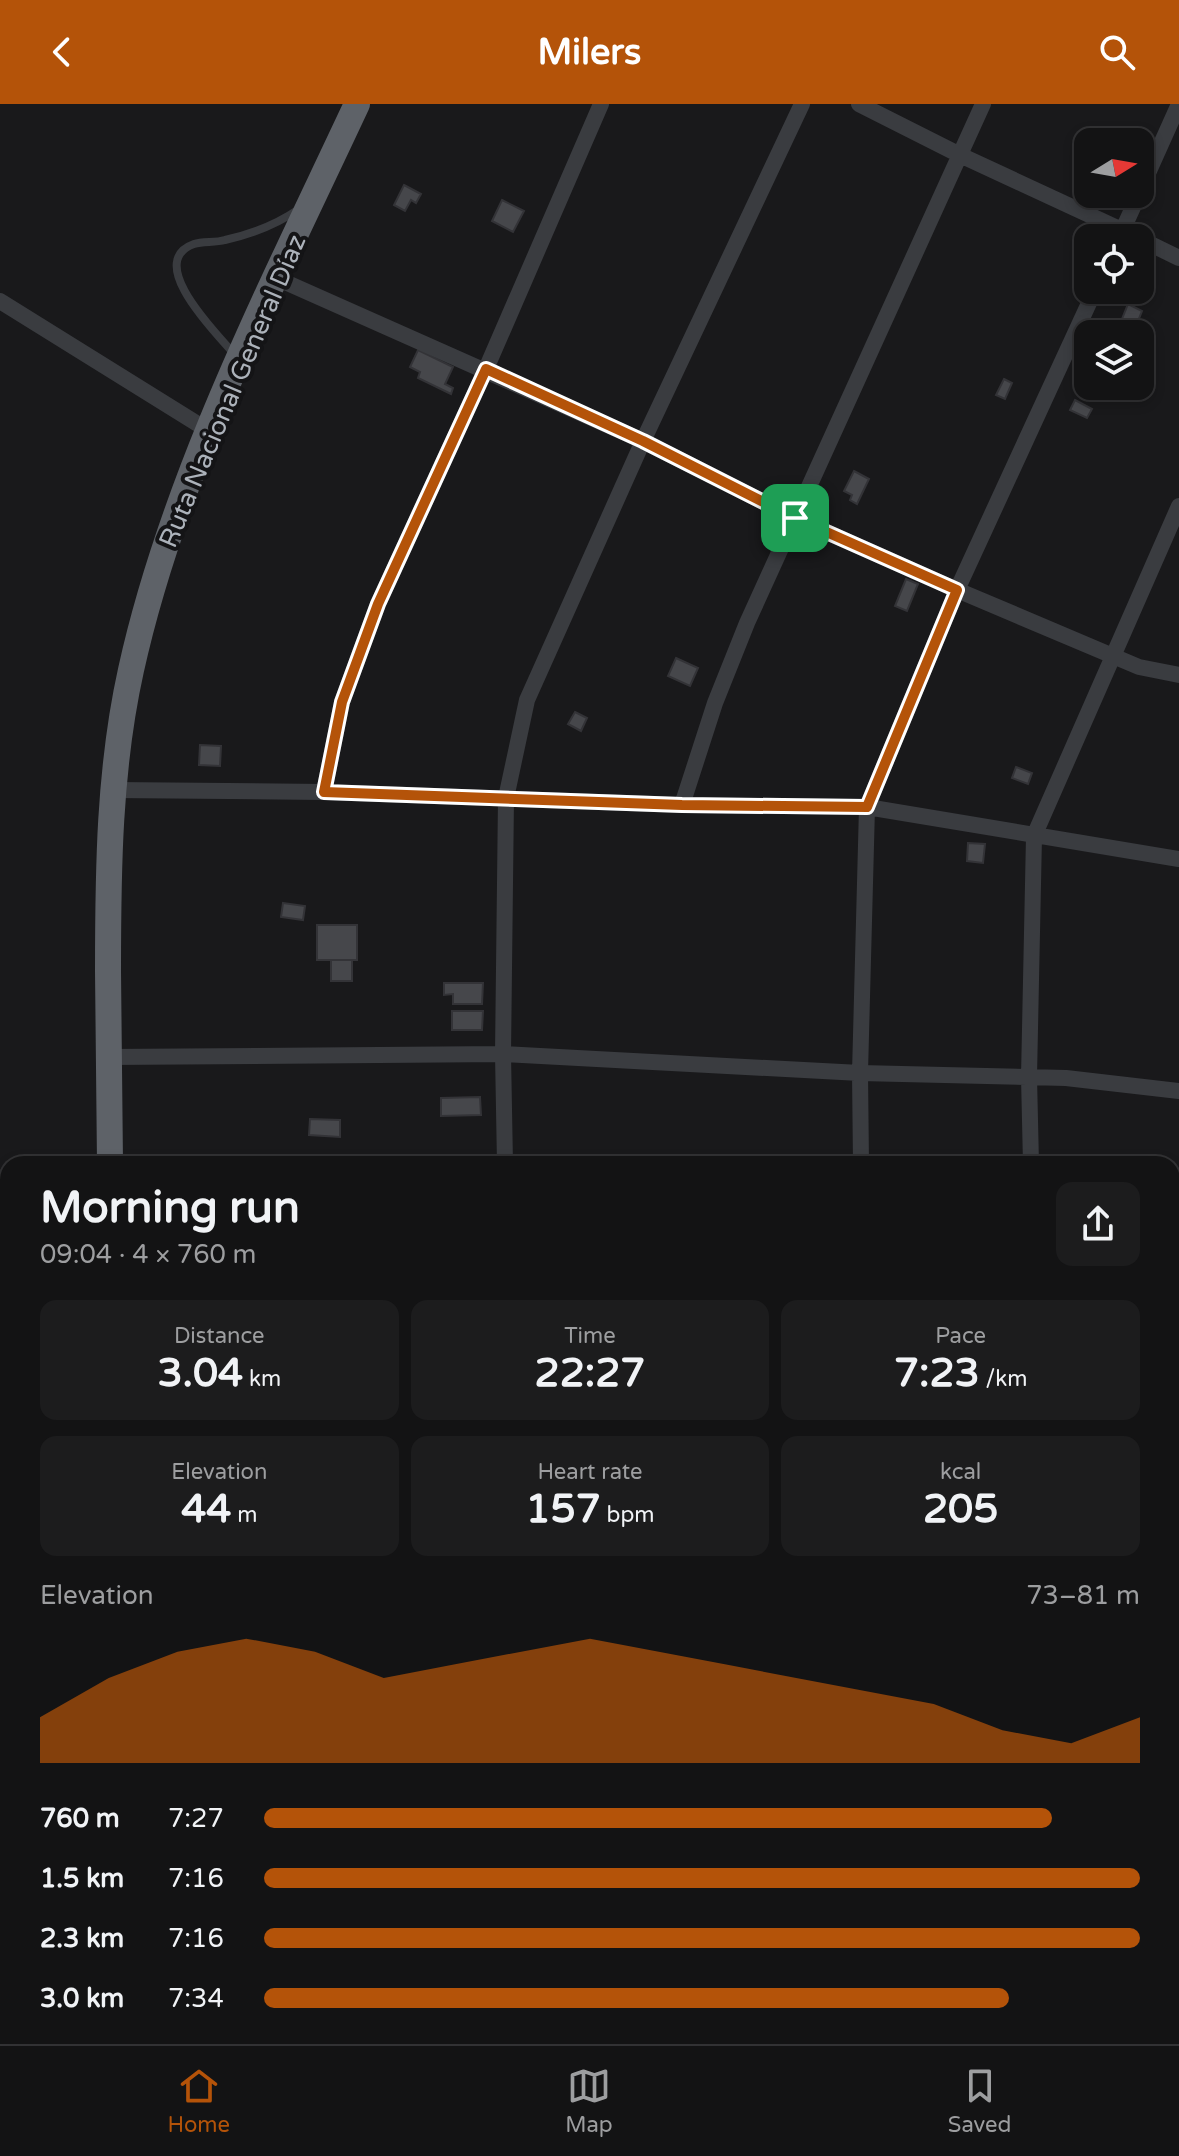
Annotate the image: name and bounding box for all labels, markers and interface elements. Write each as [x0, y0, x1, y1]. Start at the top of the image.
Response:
icon: back [40, 30, 84, 74]
icon: search [1095, 30, 1139, 74]
text: Milers [538, 31, 641, 74]
north arrow [1074, 128, 1154, 208]
map controls [1074, 128, 1154, 400]
button: locate [1074, 224, 1154, 304]
street label: Ruta Nacional General Díaz [152, 230, 313, 552]
button: layers [1074, 320, 1154, 400]
pin [761, 484, 829, 552]
icon: arrive [773, 496, 817, 540]
text: Morning run [40, 1182, 300, 1235]
button: share [1056, 1182, 1140, 1266]
text: 09:04 · 4 × 760 m [40, 1239, 256, 1270]
text: Distance [174, 1323, 265, 1349]
text: Time [564, 1323, 616, 1349]
text: Pace [935, 1323, 986, 1349]
text: 3.04 [157, 1349, 243, 1397]
text: 22:27 [535, 1349, 645, 1397]
text: 7:23 [894, 1349, 980, 1397]
text: km [243, 1366, 281, 1392]
text: /km [980, 1366, 1027, 1392]
text: Elevation [171, 1459, 267, 1485]
text: Heart rate [538, 1459, 642, 1485]
text: kcal [940, 1459, 981, 1485]
text: 44 [181, 1485, 231, 1533]
text: 157 [525, 1485, 601, 1533]
text: 205 [923, 1485, 998, 1533]
text: m [231, 1502, 257, 1528]
text: bpm [601, 1502, 655, 1528]
text: Elevation [40, 1580, 154, 1611]
text: 73–81 m [1026, 1580, 1140, 1611]
text: 760 m [40, 1803, 120, 1834]
text: 7:27 [168, 1803, 224, 1834]
text: 1.5 km [40, 1863, 124, 1894]
text: 7:16 [168, 1863, 224, 1894]
text: 2.3 km [40, 1923, 124, 1954]
text: 7:16 [168, 1923, 224, 1954]
text: 3.0 km [40, 1983, 124, 2014]
text: 7:34 [168, 1983, 224, 2014]
tab: Home [168, 2064, 230, 2138]
tab: Map [565, 2064, 613, 2138]
tab: Saved [948, 2064, 1011, 2138]

